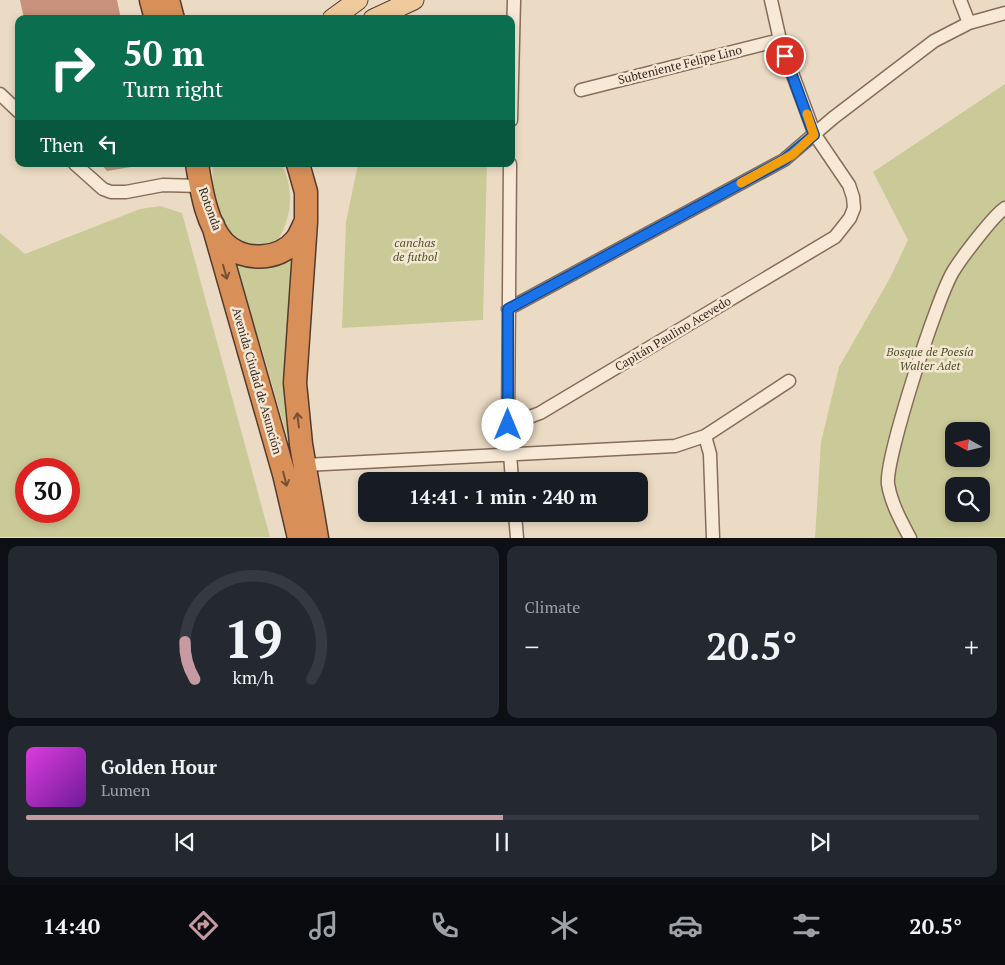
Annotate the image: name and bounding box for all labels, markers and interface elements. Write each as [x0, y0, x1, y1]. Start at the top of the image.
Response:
text: 50 m [123, 30, 204, 76]
icon: right [40, 35, 105, 100]
pin [764, 35, 806, 77]
street label: Subteniente Felipe Lino [616, 42, 744, 87]
icon: arrive [771, 42, 799, 70]
text: Turn right [123, 74, 223, 103]
icon: left [94, 130, 122, 158]
text: Then [40, 132, 84, 157]
street label: Rotonda [196, 185, 225, 232]
park label: canchas de futbol [393, 235, 438, 264]
one-way arrow [221, 264, 231, 280]
street label: Capitán Paulino Acevedo [612, 293, 734, 374]
street label: Avenida Ciudad de Asunción [229, 306, 286, 456]
park label: Bosque de Poesía Walter Adet [885, 344, 974, 373]
position arrow [481, 398, 533, 450]
one-way arrow [293, 413, 303, 429]
north arrow [945, 422, 990, 468]
map controls [945, 422, 990, 522]
speed limit sign: 30 [15, 458, 80, 523]
one-way arrow [281, 470, 290, 486]
button: search [945, 477, 990, 522]
text: 14:41 · 1 min · 240 m [409, 484, 597, 509]
text: Climate [525, 596, 580, 618]
text: 19 [224, 604, 283, 673]
text: 20.5° [706, 621, 797, 671]
text: − [525, 628, 539, 665]
text: + [964, 628, 979, 665]
text: km/h [233, 665, 274, 689]
text: Golden Hour [101, 754, 217, 779]
text: Lumen [101, 779, 150, 801]
icon: previous [171, 828, 199, 856]
icon: pause [488, 828, 516, 856]
icon: next [806, 828, 834, 856]
icon: directions [186, 908, 221, 943]
icon: music [306, 908, 341, 943]
icon: phone [427, 908, 462, 943]
icon: climate [547, 908, 582, 943]
icon: car [668, 908, 703, 943]
icon: filters [789, 908, 824, 943]
text: 14:40 [43, 911, 100, 940]
text: 20.5° [909, 911, 962, 940]

